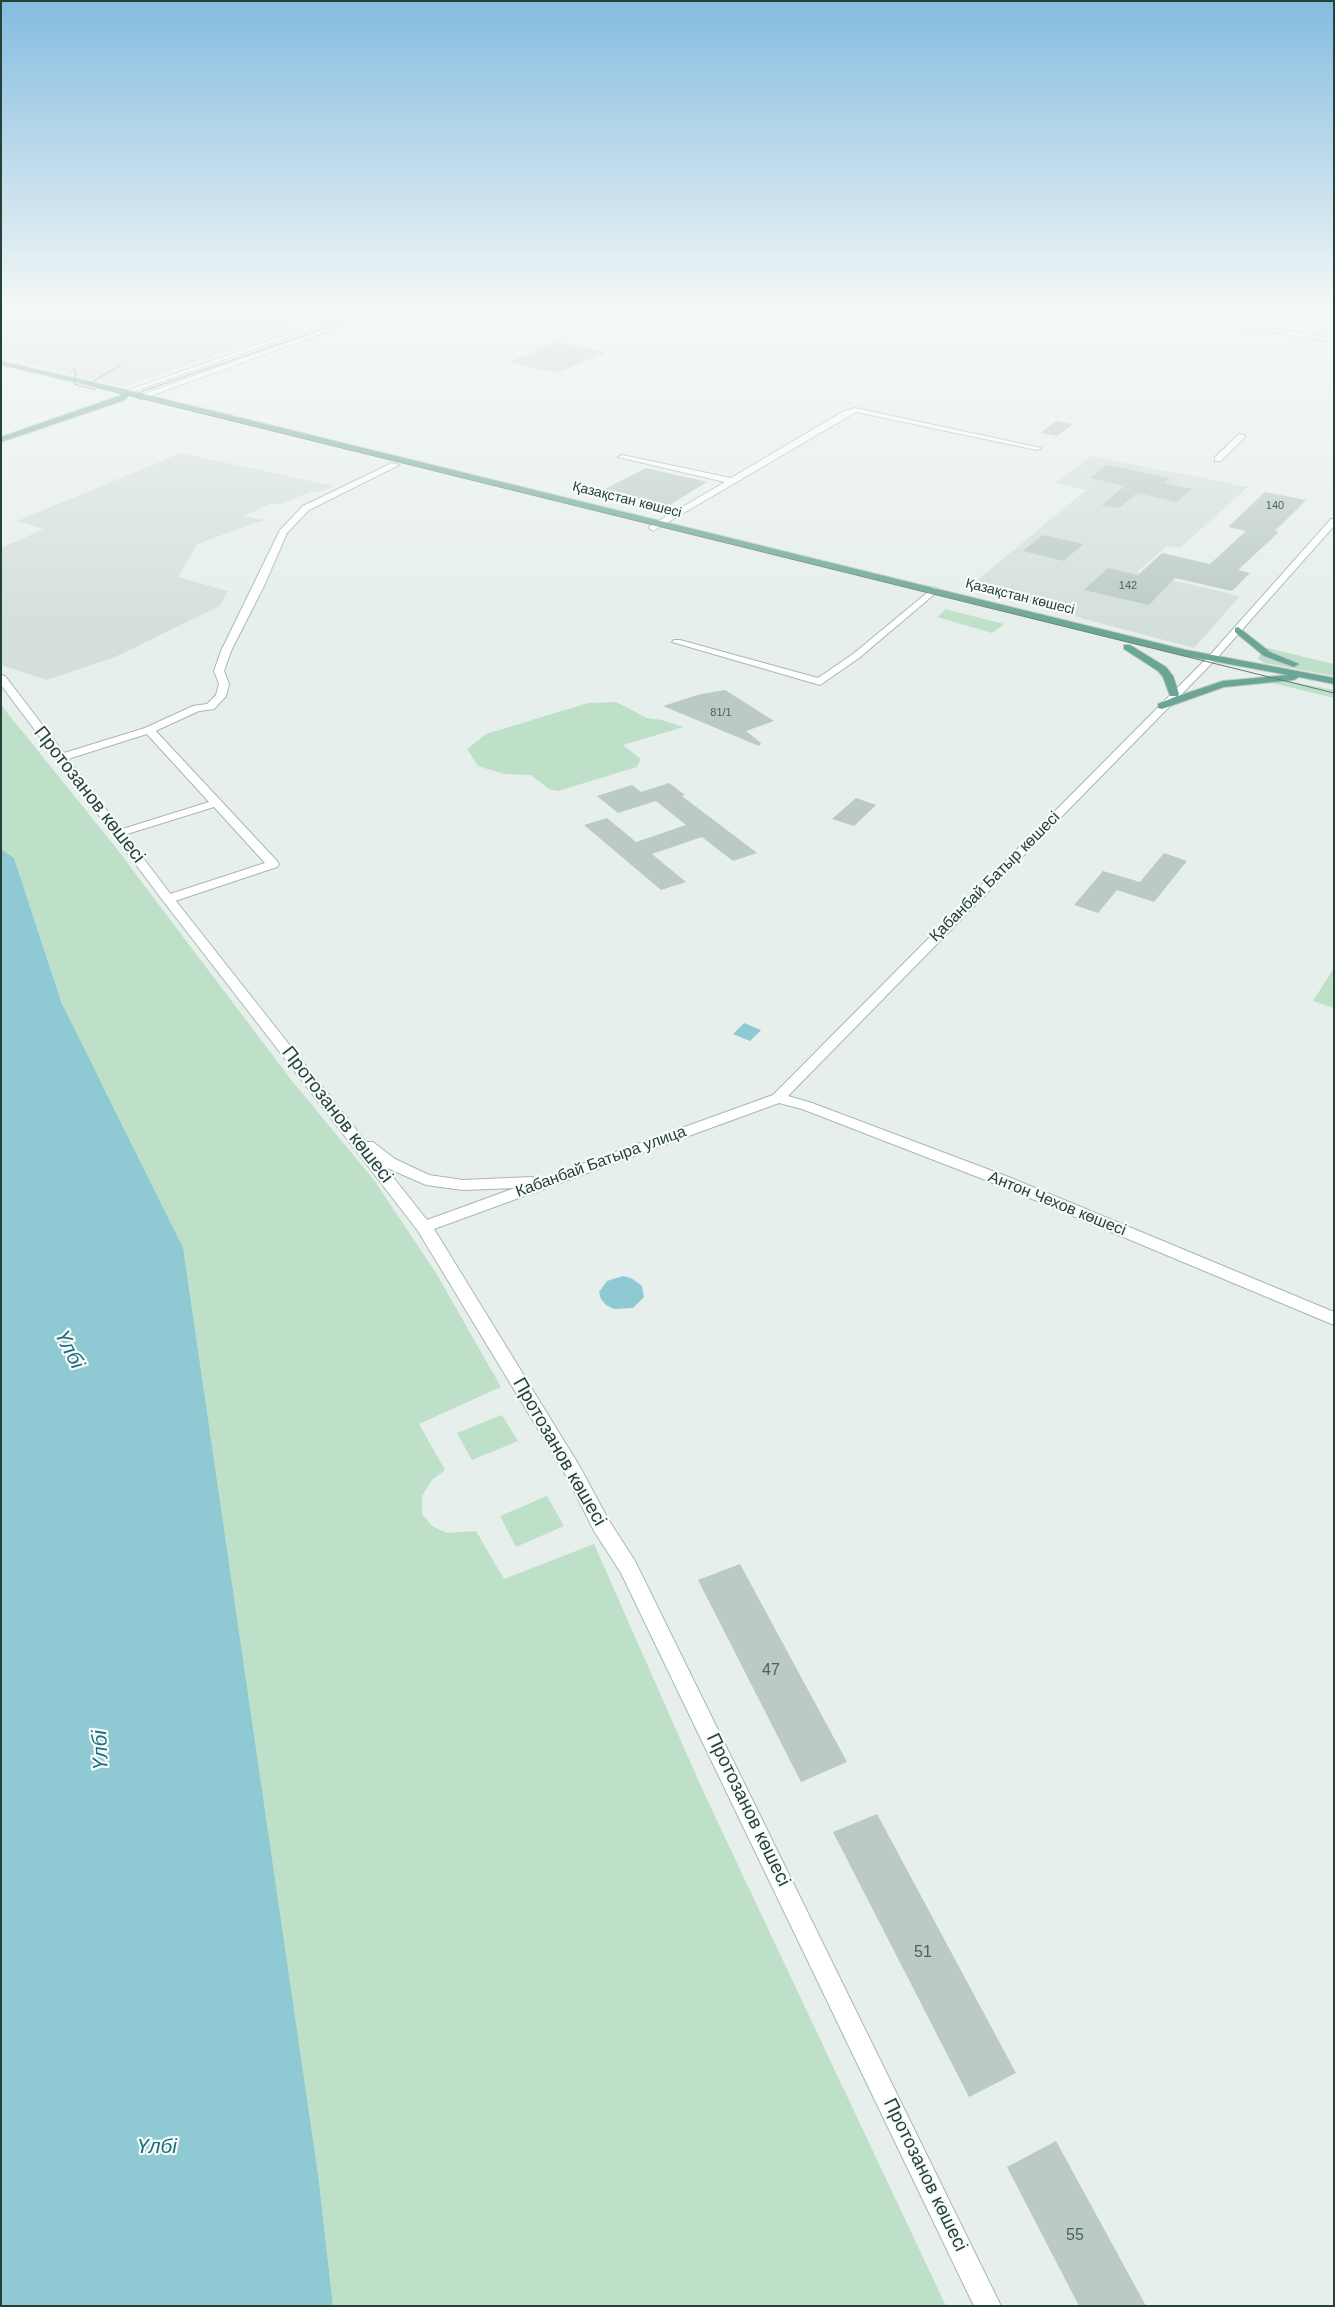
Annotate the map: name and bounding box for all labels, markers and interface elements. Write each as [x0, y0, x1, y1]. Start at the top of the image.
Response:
street label: Қазақстан көшесі [571, 478, 683, 522]
house number: 140 [1266, 499, 1284, 513]
street label: Қазақстан көшесі [964, 575, 1076, 619]
house number: 142 [1119, 579, 1137, 593]
house number: 81/1 [710, 706, 732, 720]
street label: Протозанов көшесі [29, 722, 149, 868]
street label: Қабанбай Батыр көшесі [926, 808, 1064, 946]
street label: Протозанов көшесі [277, 1042, 397, 1188]
street label: Кабанбай Батыра улица [513, 1122, 689, 1202]
street label: Антон Чехов көшесі [985, 1168, 1129, 1240]
water label: Үлбі [49, 1326, 89, 1374]
street label: Протозанов көшесі [507, 1374, 611, 1530]
house number: 47 [762, 1661, 780, 1681]
water label: Үлбі [88, 1730, 114, 1770]
street label: Протозанов көшесі [701, 1730, 795, 1890]
house number: 51 [914, 1943, 932, 1963]
street label: Протозанов көшесі [878, 2095, 972, 2255]
water label: Үлбі [137, 2134, 177, 2160]
house number: 55 [1066, 2226, 1084, 2246]

